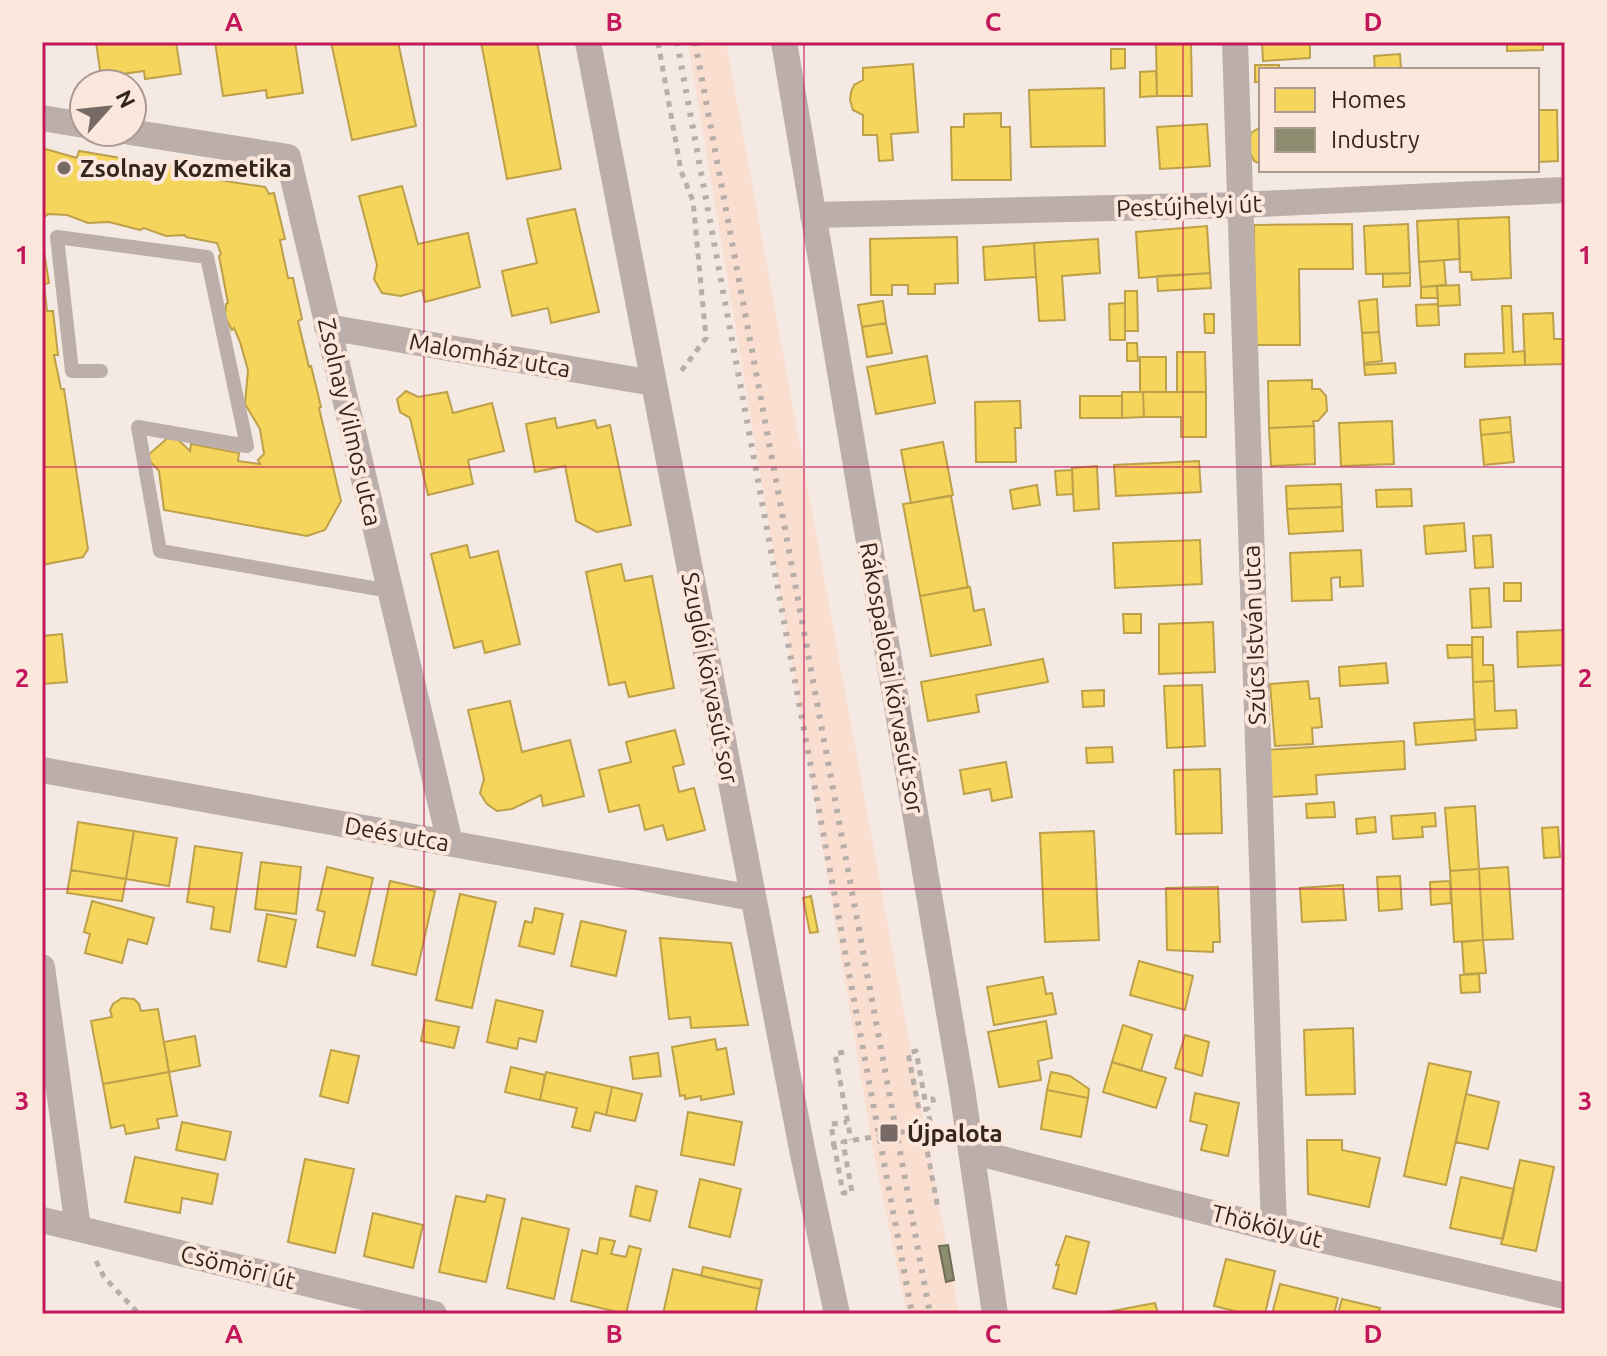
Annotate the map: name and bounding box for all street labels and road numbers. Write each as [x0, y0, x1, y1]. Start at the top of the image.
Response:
street label: Pestújhelyi út [1116, 190, 1263, 222]
street label: Zsolnay Vilmos utca [313, 315, 387, 529]
street label: Malomház utca [407, 328, 573, 382]
street label: Rákospalotai körvasút sor [855, 540, 929, 816]
street label: Szűcs István utca [1237, 545, 1271, 725]
street label: Szuglói körvasút sor [676, 570, 744, 786]
street label: Deés utca [343, 812, 451, 856]
street label: Thököly út [1209, 1199, 1326, 1253]
street label: Csömöri út [178, 1240, 299, 1294]

